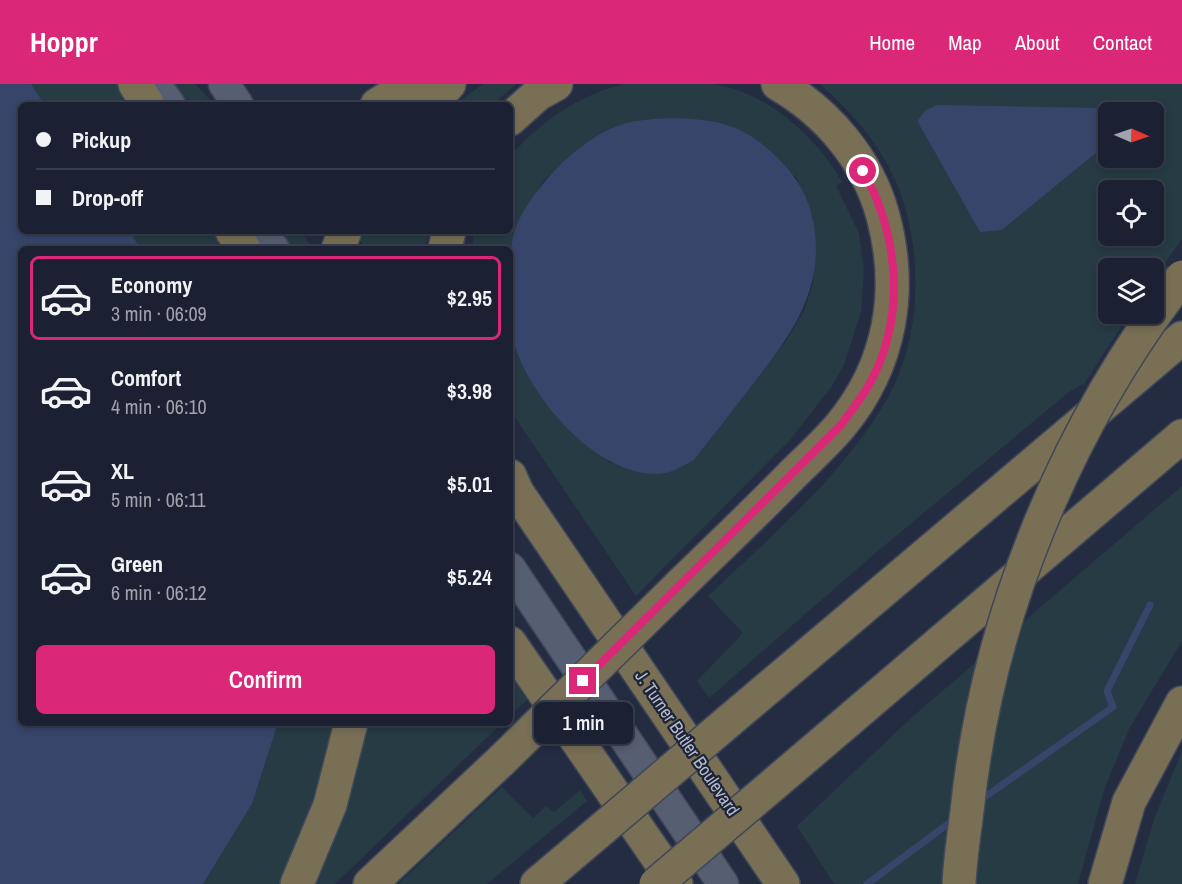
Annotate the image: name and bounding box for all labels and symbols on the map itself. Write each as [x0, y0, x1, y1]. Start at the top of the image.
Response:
north arrow [1098, 102, 1164, 168]
route start [849, 157, 876, 184]
street label: J. Turner Butler Boulevard [629, 665, 746, 820]
route end [569, 667, 596, 694]
callout: 1 min [534, 702, 632, 744]

